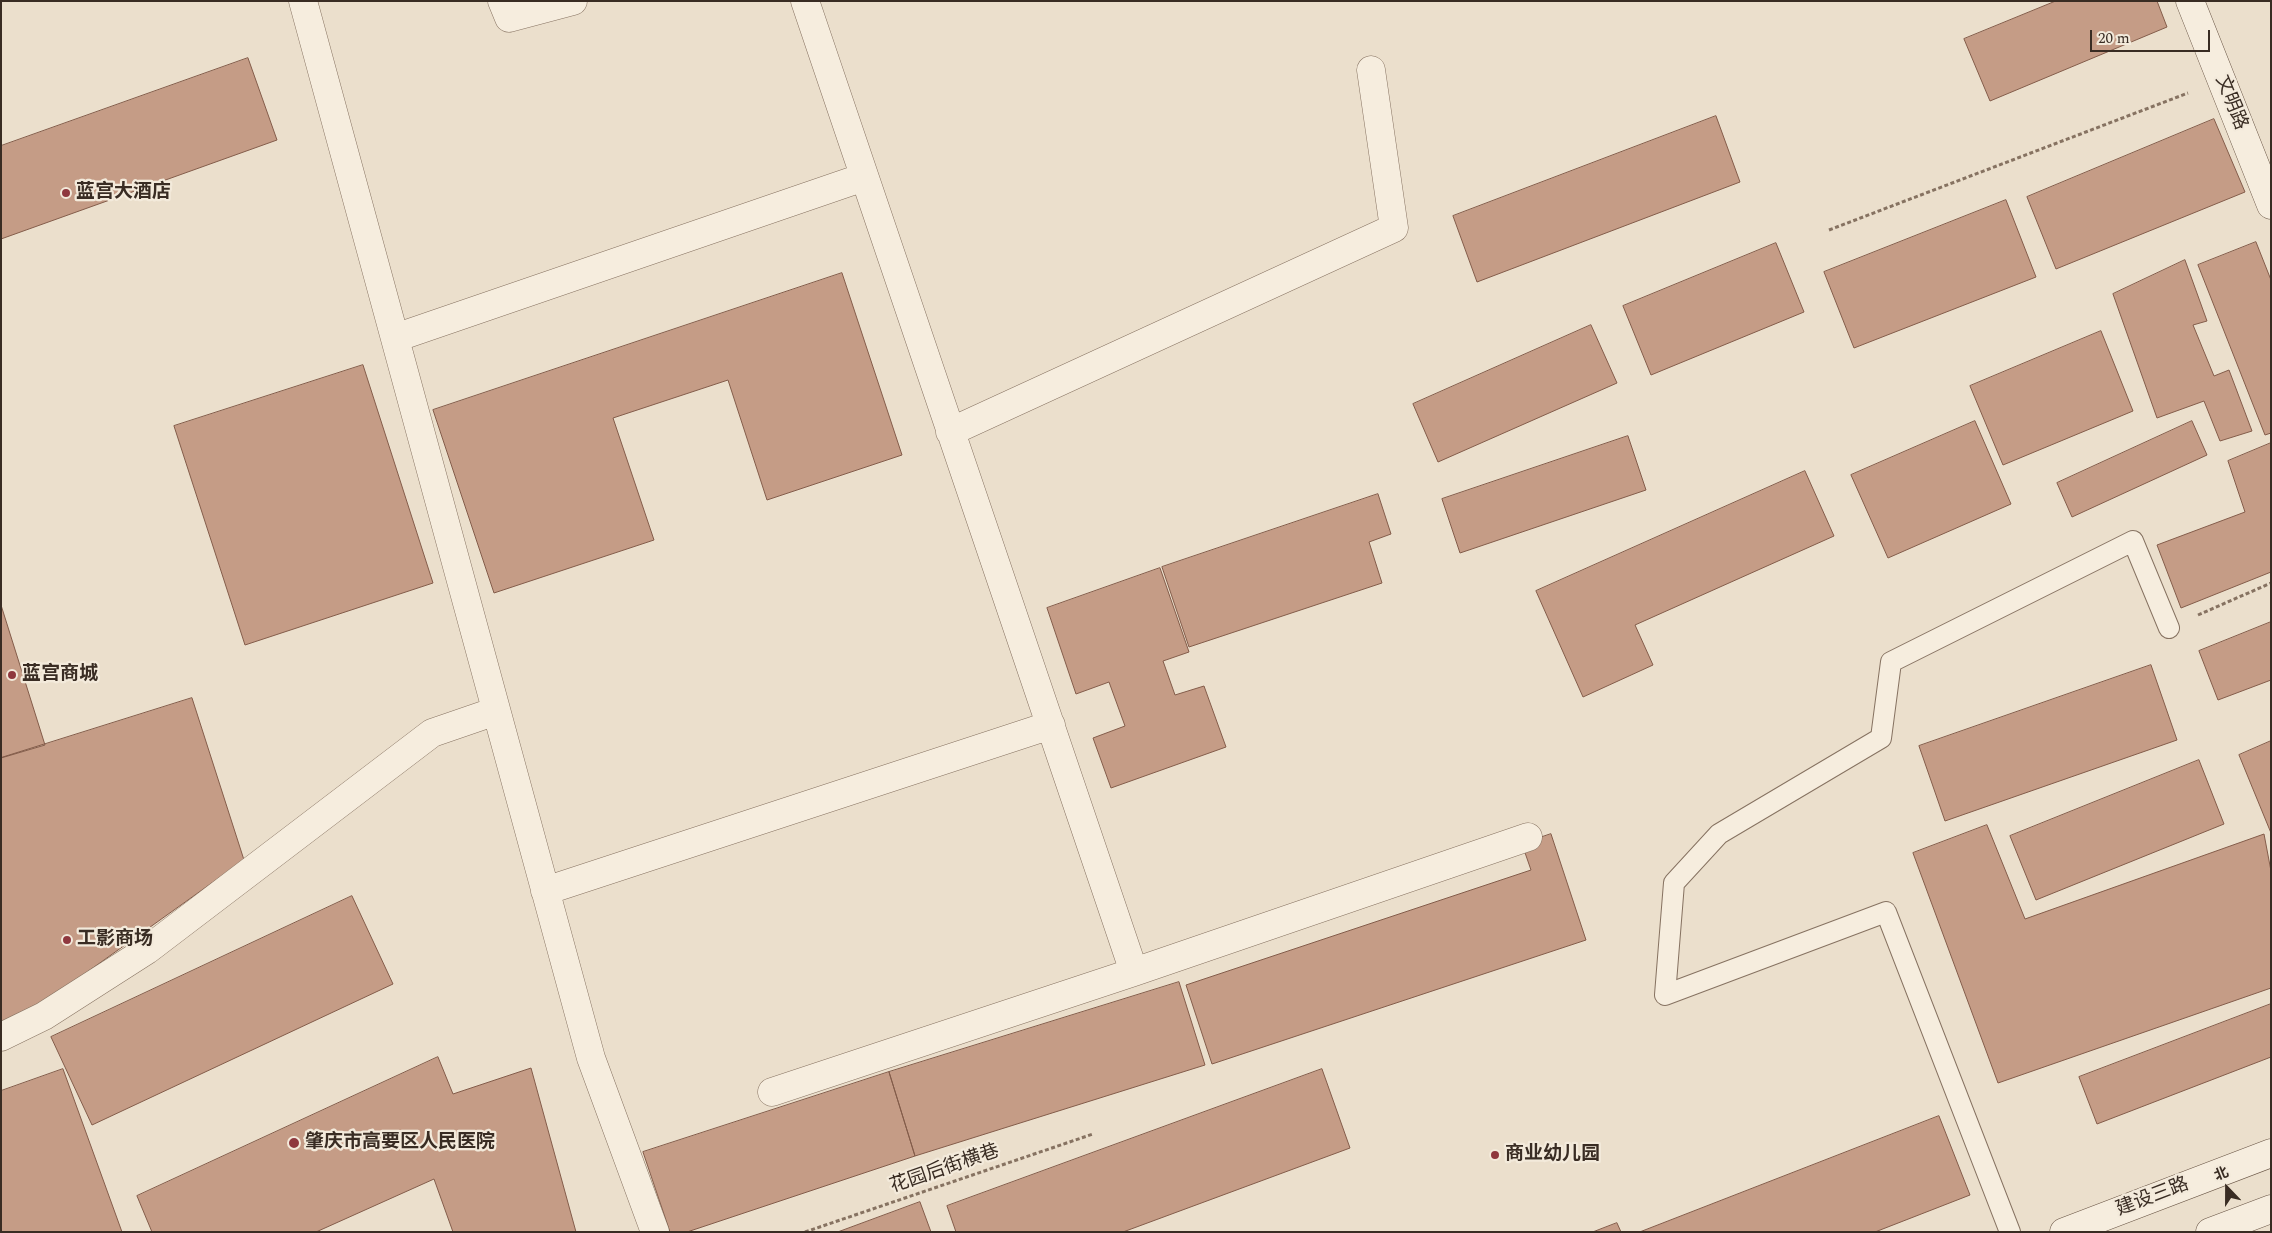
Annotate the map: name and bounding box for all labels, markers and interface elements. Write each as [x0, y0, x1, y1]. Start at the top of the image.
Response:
scale bar [2092, 20, 2212, 52]
text: 20 m [2098, 27, 2130, 50]
street label: 文明路 [2209, 72, 2251, 134]
place label: 蓝宫大酒店 [76, 182, 171, 204]
marker: 蓝宫大酒店 [60, 187, 72, 199]
place label: 蓝宫商城 [22, 664, 98, 686]
marker: 蓝宫商城 [6, 669, 18, 681]
place label: 工影商场 [77, 929, 153, 951]
marker: 工影商场 [61, 934, 73, 946]
place label: 肇庆市高要区人民医院 [305, 1132, 495, 1154]
marker: 肇庆市高要区人民医院 [287, 1136, 301, 1150]
street label: 花园后街横巷 [887, 1141, 1003, 1199]
place label: 商业幼儿园 [1505, 1144, 1600, 1166]
marker: 商业幼儿园 [1489, 1149, 1501, 1161]
text: 北 [2211, 1161, 2232, 1186]
north arrow [2202, 1163, 2252, 1213]
street label: 建设三路 [2113, 1174, 2193, 1222]

